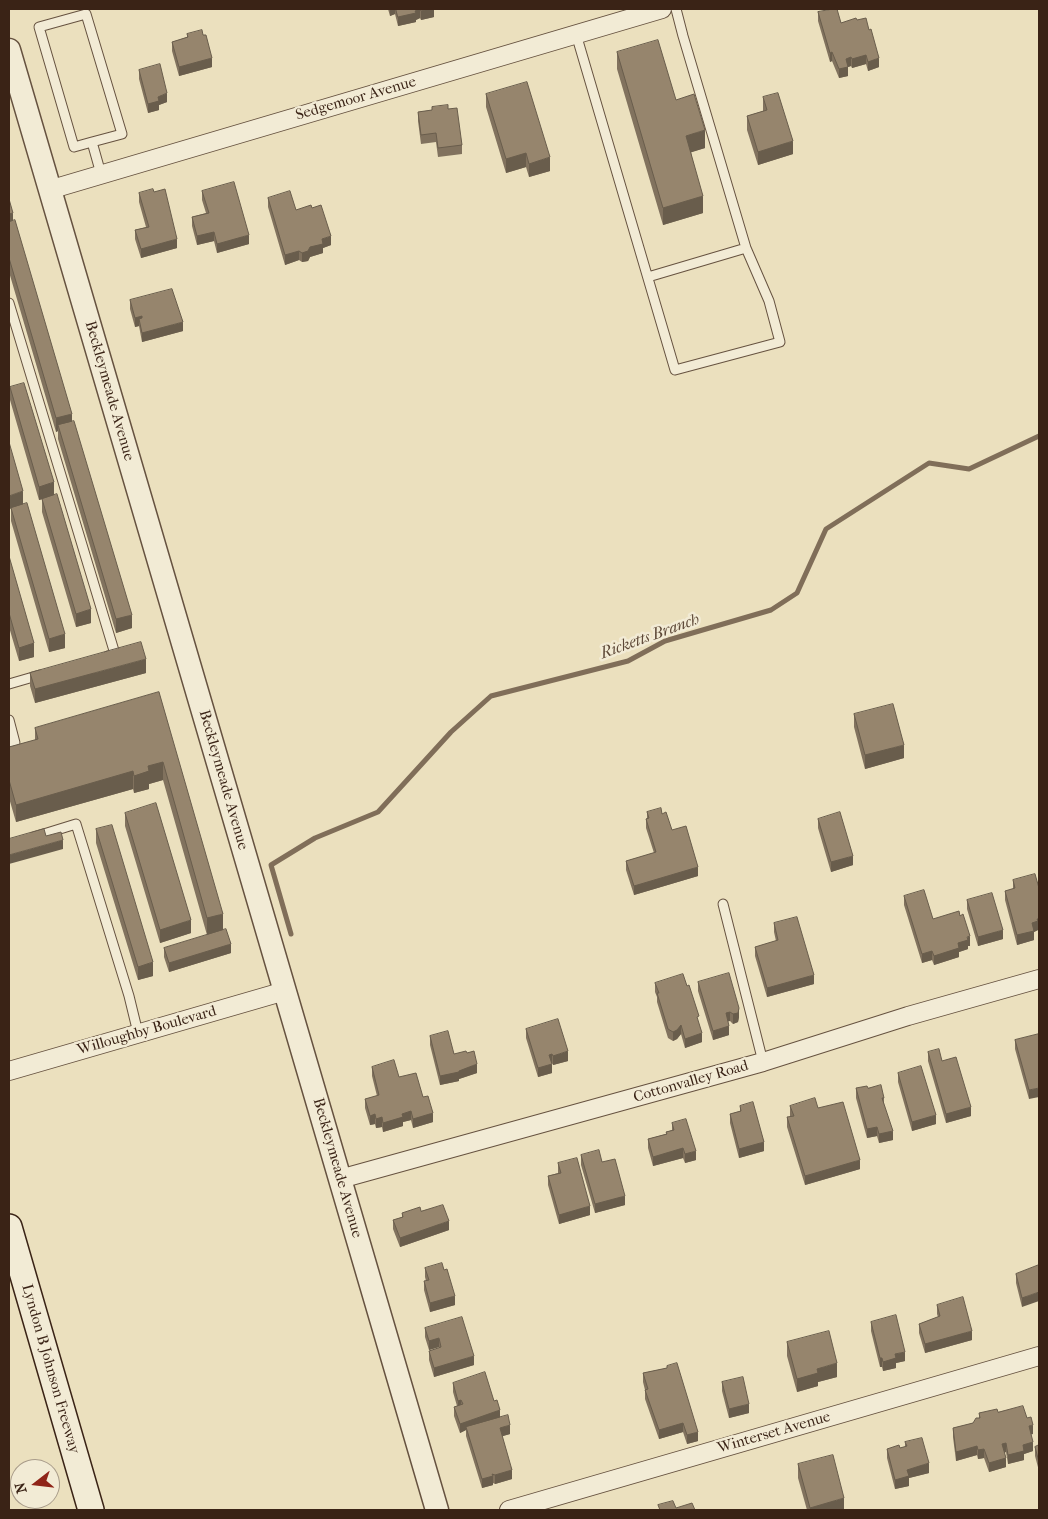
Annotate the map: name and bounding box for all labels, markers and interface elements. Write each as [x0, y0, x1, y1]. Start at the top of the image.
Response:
street label: Sedgemoor Avenue [294, 73, 418, 125]
street label: Beckleymeade Avenue [80, 319, 138, 463]
water label: Ricketts Branch [598, 610, 702, 664]
street label: Beckleymeade Avenue [194, 708, 252, 852]
street label: Willoughby Boulevard [75, 1003, 219, 1059]
street label: Cottonvalley Road [632, 1057, 750, 1107]
street label: Beckleymeade Avenue [308, 1096, 366, 1240]
street label: Lyndon B Johnson Freeway [17, 1282, 83, 1456]
street label: Winterset Avenue [715, 1408, 833, 1458]
north arrow [10, 1459, 60, 1509]
text: N [11, 1481, 31, 1495]

